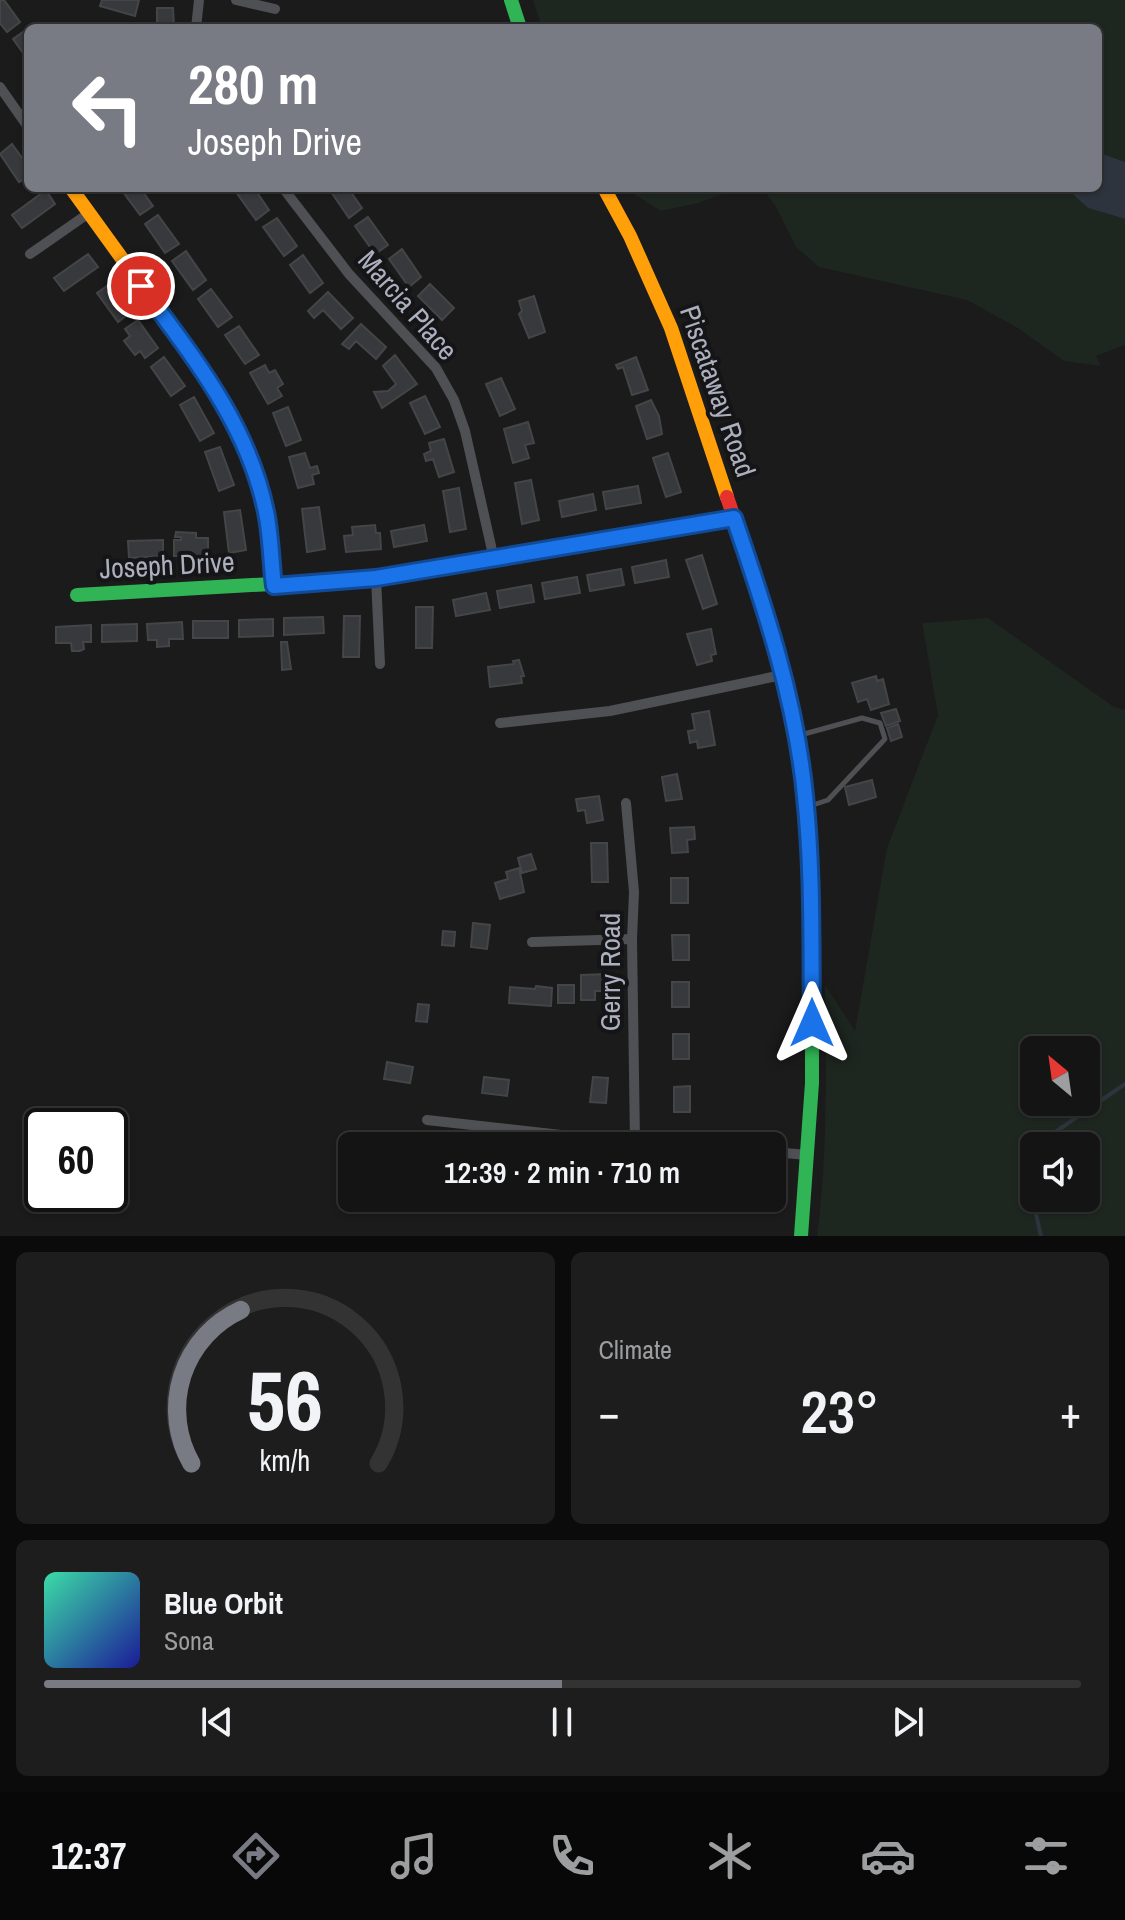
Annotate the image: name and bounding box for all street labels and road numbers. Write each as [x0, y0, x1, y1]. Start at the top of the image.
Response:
street label: Marcia Place [350, 242, 466, 368]
street label: Piscataway Road [671, 300, 765, 482]
street label: Joseph Drive [98, 542, 236, 588]
street label: Gerry Road [591, 913, 629, 1031]

